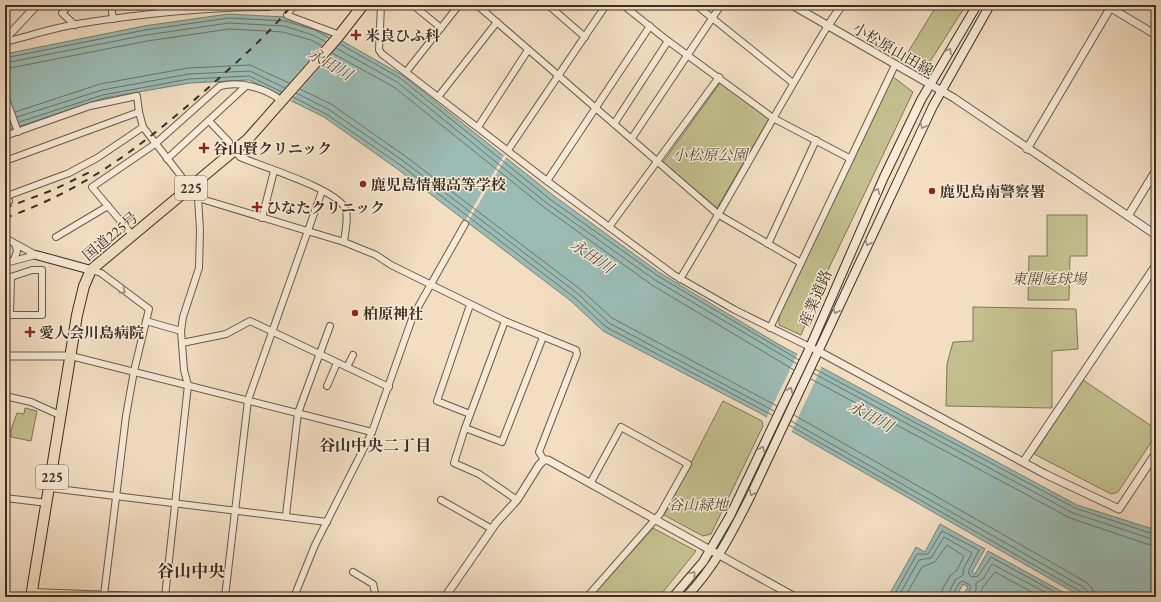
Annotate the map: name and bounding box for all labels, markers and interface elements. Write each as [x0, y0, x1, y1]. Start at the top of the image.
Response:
street label: 小松原山田線 [849, 18, 937, 80]
place label: 米良ひふ科 [365, 26, 440, 45]
marker: 米良ひふ科 [350, 29, 362, 41]
water label: 永田川 [304, 43, 358, 86]
one-way arrow [944, 48, 952, 55]
one-way arrow [920, 122, 928, 129]
place label: 谷山賢クリニック [213, 139, 332, 158]
marker: 谷山賢クリニック [198, 142, 210, 154]
park label: 小松原公園 [672, 145, 750, 164]
place label: 鹿児島情報高等学校 [371, 175, 506, 194]
road number: 225 [175, 176, 207, 200]
marker: 鹿児島情報高等学校 [358, 179, 368, 189]
place label: 鹿児島南警察署 [940, 182, 1045, 201]
marker: 鹿児島南警察署 [927, 186, 937, 196]
one-way arrow [872, 188, 880, 196]
place label: ひなたクリニック [266, 198, 385, 217]
marker: ひなたクリニック [251, 201, 263, 213]
street label: 国道225号 [78, 207, 142, 265]
water label: 永田川 [566, 234, 619, 279]
one-way arrow [865, 239, 873, 247]
street label: 産業道路 [795, 267, 835, 329]
park label: 東開庭球場 [1011, 269, 1088, 288]
one-way arrow [119, 286, 126, 293]
place label: 柏原神社 [363, 304, 423, 323]
one-way arrow [833, 307, 841, 314]
marker: 柏原神社 [350, 308, 360, 318]
place label: 愛人会川島病院 [39, 323, 144, 342]
marker: 愛人会川島病院 [24, 326, 36, 338]
one-way arrow [785, 386, 793, 394]
water label: 永田川 [845, 395, 899, 438]
district label: 谷山中央二丁目 [319, 435, 431, 456]
one-way arrow [757, 446, 765, 453]
road number: 225 [36, 465, 68, 489]
one-way arrow [749, 488, 757, 496]
park label: 谷山緑地 [668, 495, 730, 514]
district label: 谷山中央 [157, 560, 225, 582]
one-way arrow [688, 572, 695, 579]

